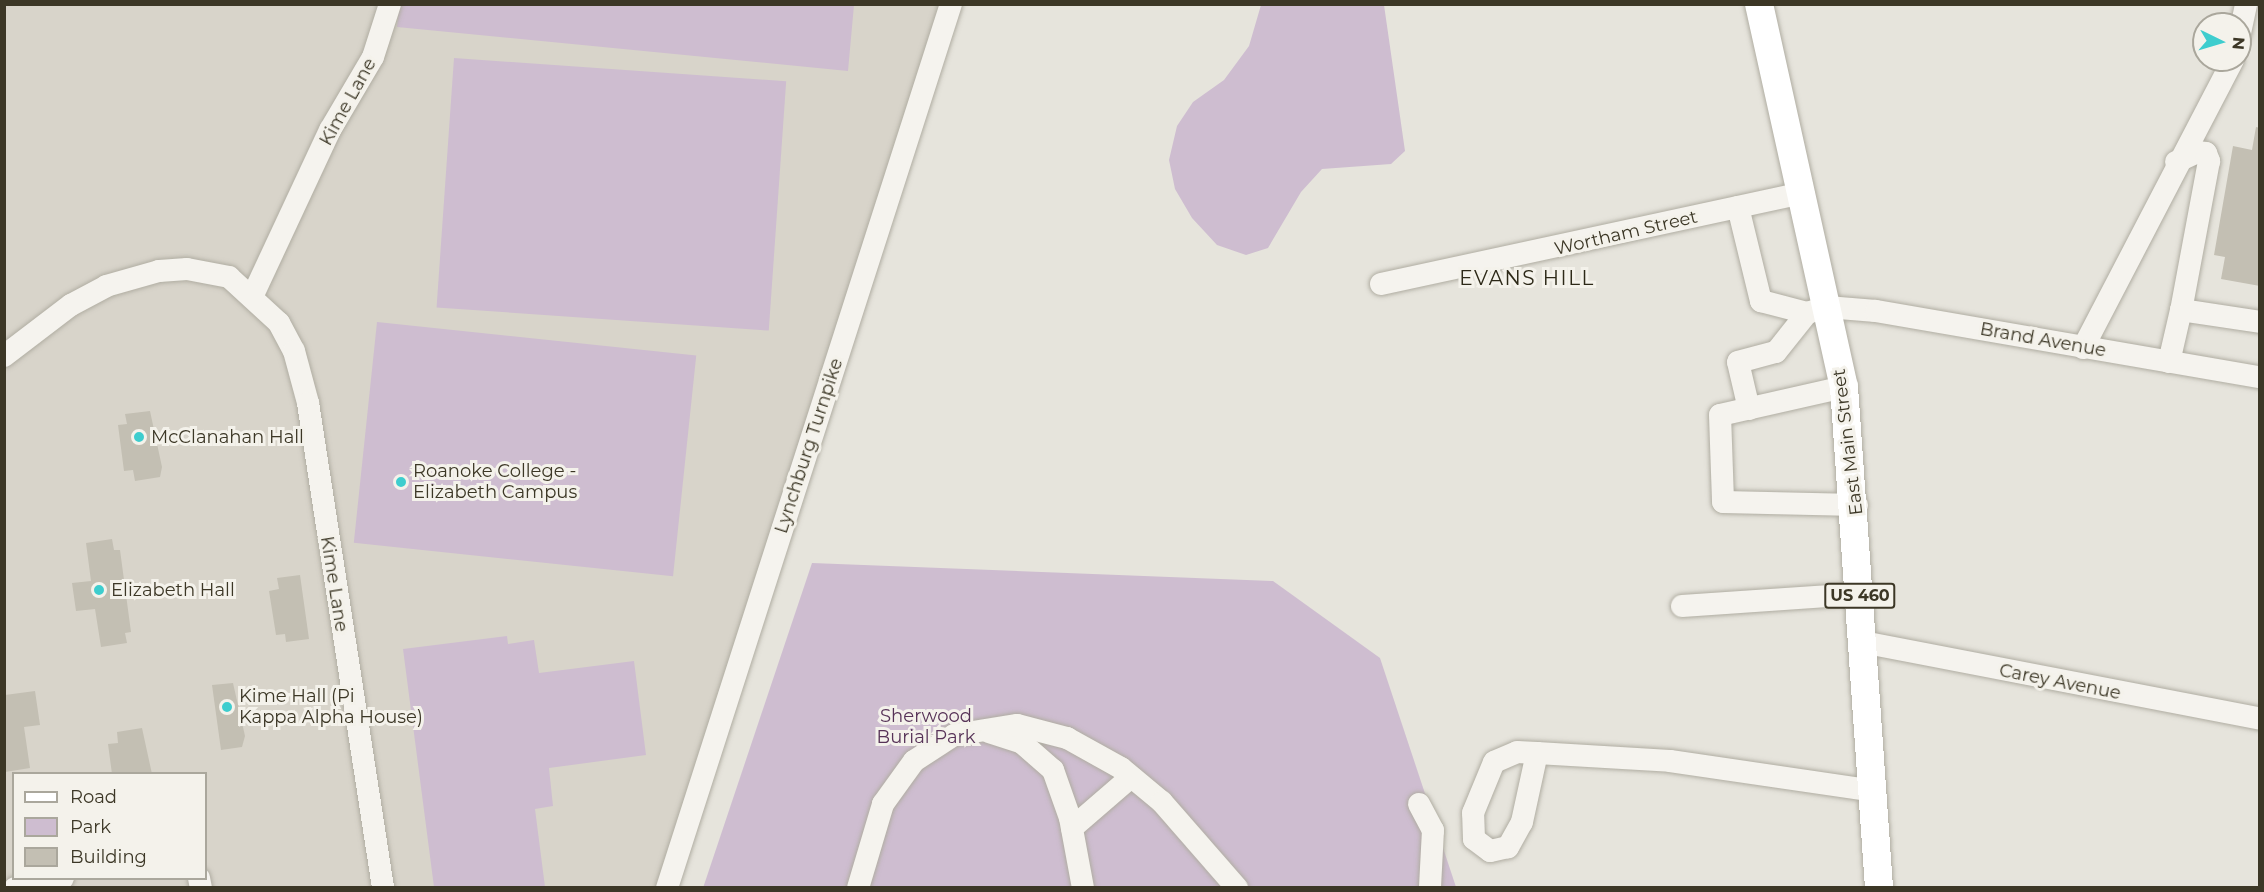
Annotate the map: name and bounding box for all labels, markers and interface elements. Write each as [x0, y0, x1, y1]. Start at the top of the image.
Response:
north arrow [2192, 12, 2252, 72]
text: N [2228, 36, 2248, 51]
street label: Kime Lane [315, 55, 381, 149]
street label: Wortham Street [1552, 206, 1700, 260]
district label: EVANS HILL [1459, 266, 1595, 290]
street label: Brand Avenue [1978, 318, 2108, 362]
street label: Lynchburg Turnpike [770, 356, 848, 536]
street label: East Main Street [1828, 368, 1868, 516]
place label: McClanahan Hall [151, 426, 304, 448]
marker: McClanahan Hall [132, 430, 146, 444]
place label: Roanoke College - Elizabeth Campus [413, 461, 577, 504]
marker: Roanoke College - Elizabeth Campus [394, 475, 408, 489]
street label: Kime Lane [316, 535, 352, 633]
place label: Elizabeth Hall [111, 579, 235, 601]
marker: Elizabeth Hall [92, 583, 106, 597]
road number: US 460 [1824, 583, 1896, 609]
street label: Carey Avenue [1997, 660, 2123, 704]
place label: Kime Hall (Pi Kappa Alpha House) [239, 686, 423, 728]
marker: Kime Hall (Pi Kappa Alpha House) [220, 700, 234, 714]
park label: Sherwood Burial Park [877, 706, 975, 748]
legend [12, 772, 207, 880]
text: Road [70, 786, 117, 808]
text: Park [70, 816, 111, 838]
text: Building [70, 846, 147, 868]

